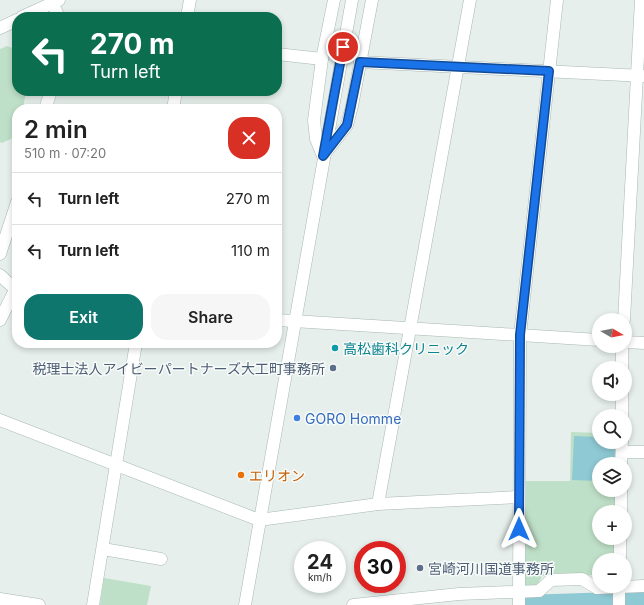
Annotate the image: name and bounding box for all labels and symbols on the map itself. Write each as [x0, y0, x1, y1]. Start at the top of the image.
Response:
pin [326, 30, 360, 64]
north arrow [592, 313, 632, 353]
place label: 高松歯科クリニック [343, 340, 469, 357]
marker: 高松歯科クリニック [330, 343, 340, 353]
place label: 税理士法人アイビーパートナーズ大工町事務所 [33, 360, 325, 377]
marker: 税理士法人アイビーパートナーズ大工町事務所 [328, 363, 338, 373]
place label: GORO Homme [305, 410, 401, 427]
marker: GORO Homme [292, 413, 302, 423]
place label: エリオン [249, 467, 305, 484]
marker: エリオン [236, 470, 246, 480]
position arrow [498, 508, 540, 550]
speed limit sign: 30 [354, 541, 406, 593]
place label: 宮崎河川国道事務所 [428, 560, 554, 577]
marker: 宮崎河川国道事務所 [415, 563, 425, 573]

